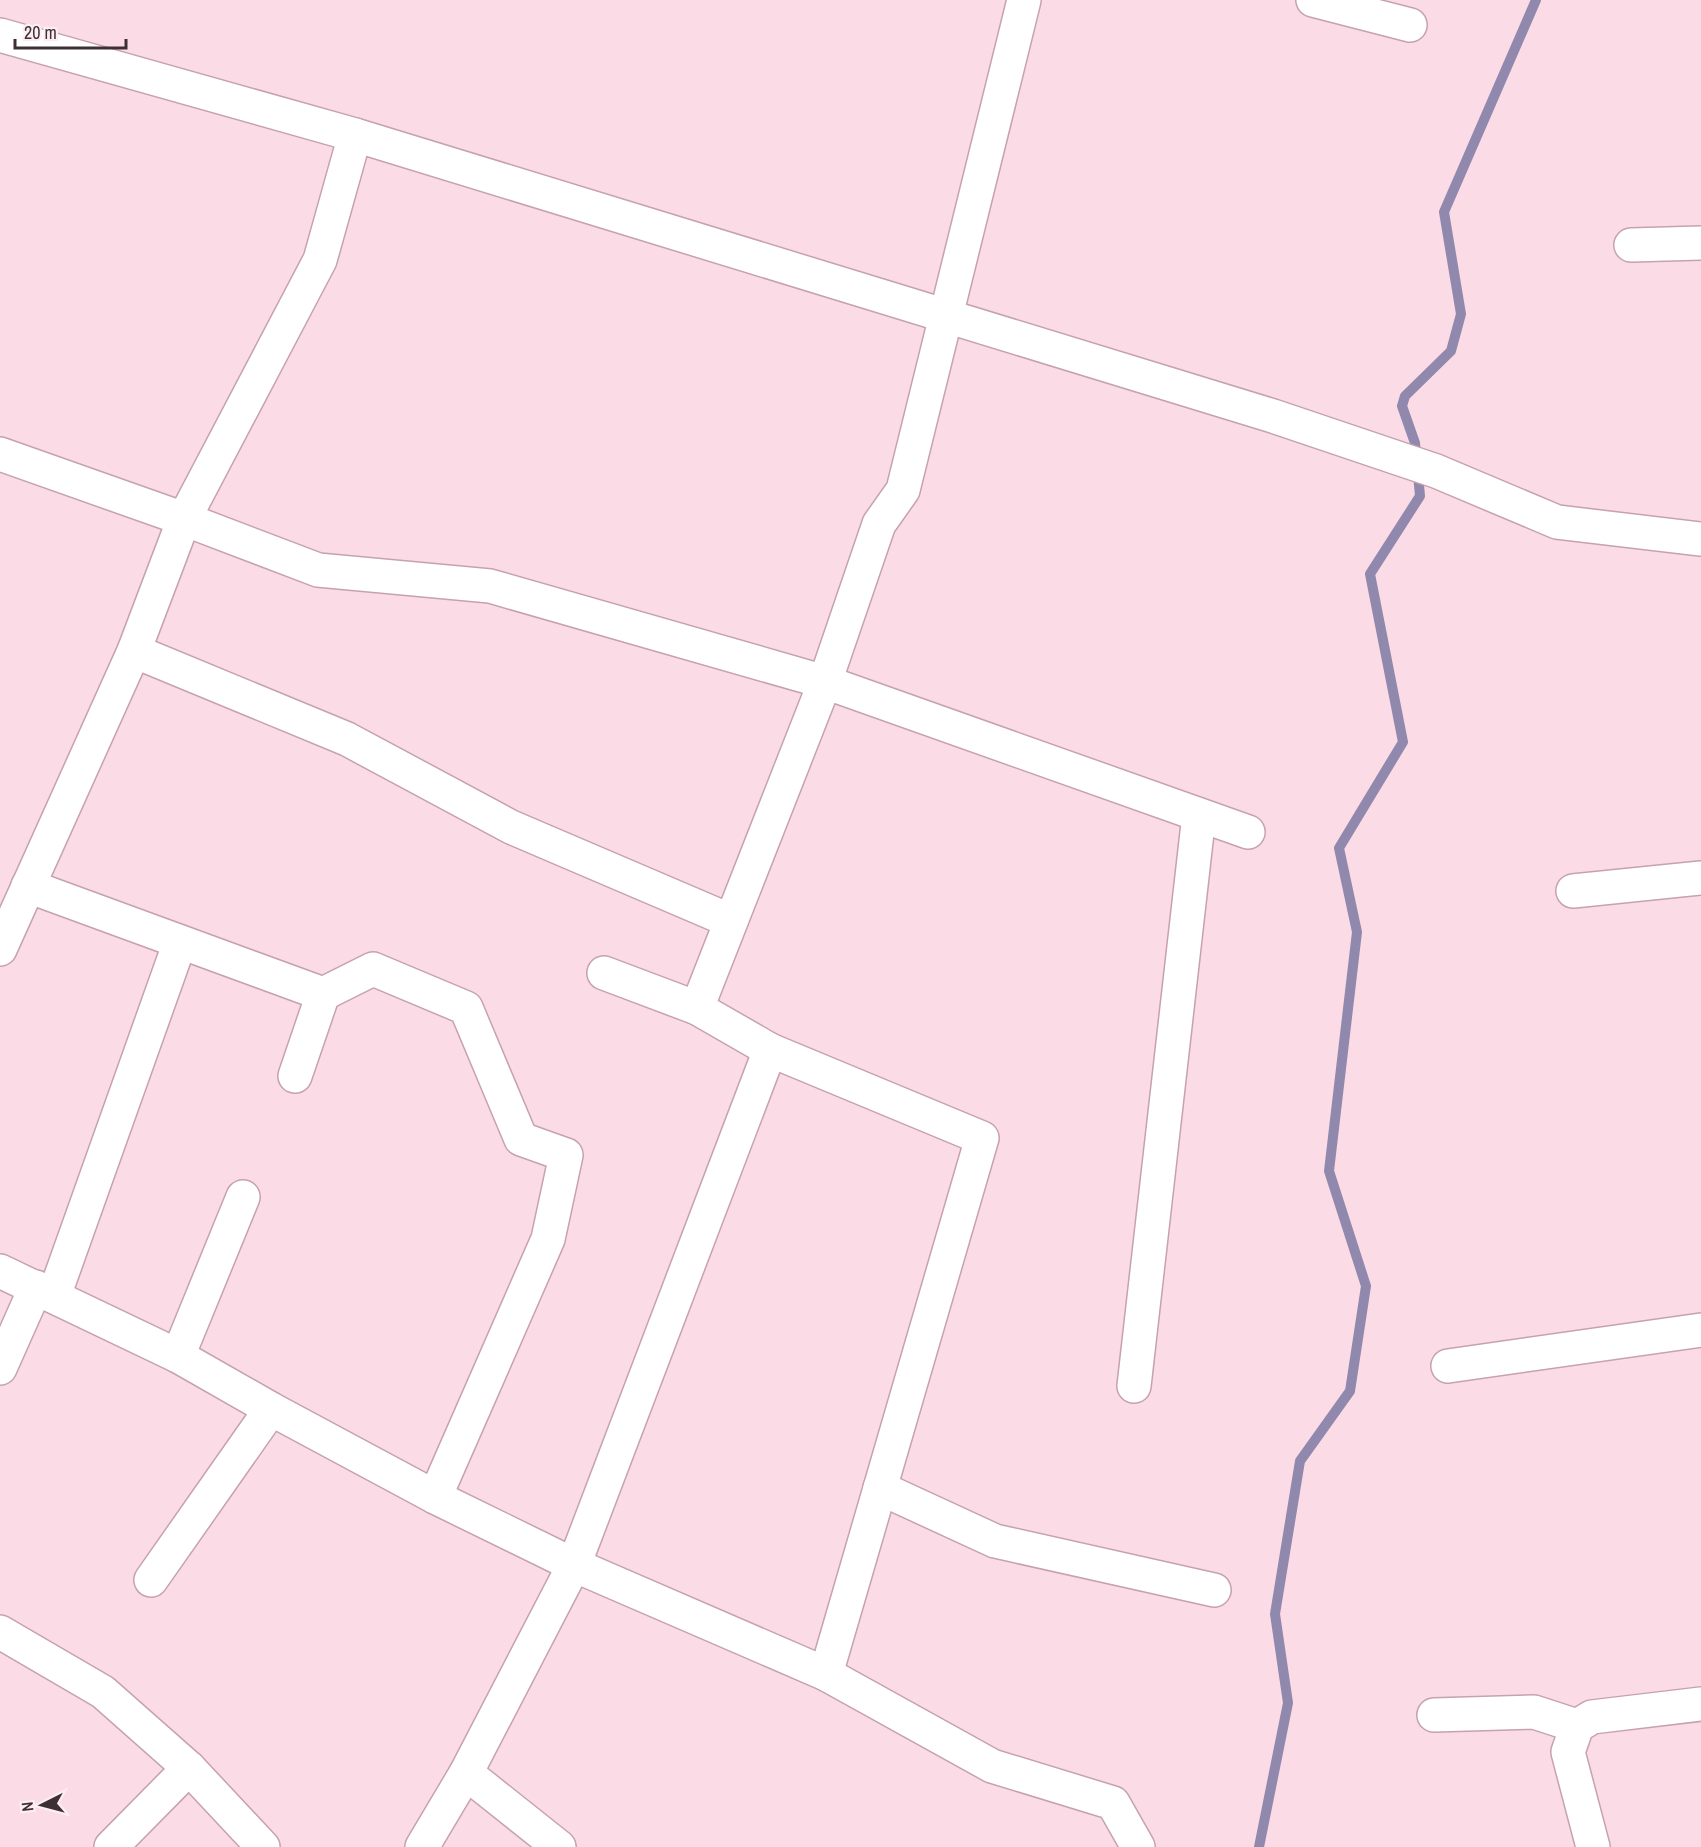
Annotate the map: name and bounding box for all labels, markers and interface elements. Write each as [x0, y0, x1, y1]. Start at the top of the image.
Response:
scale bar [15, 12, 126, 50]
text: 20 m [24, 20, 57, 45]
north arrow [12, 1775, 72, 1835]
text: N [16, 1801, 39, 1812]

